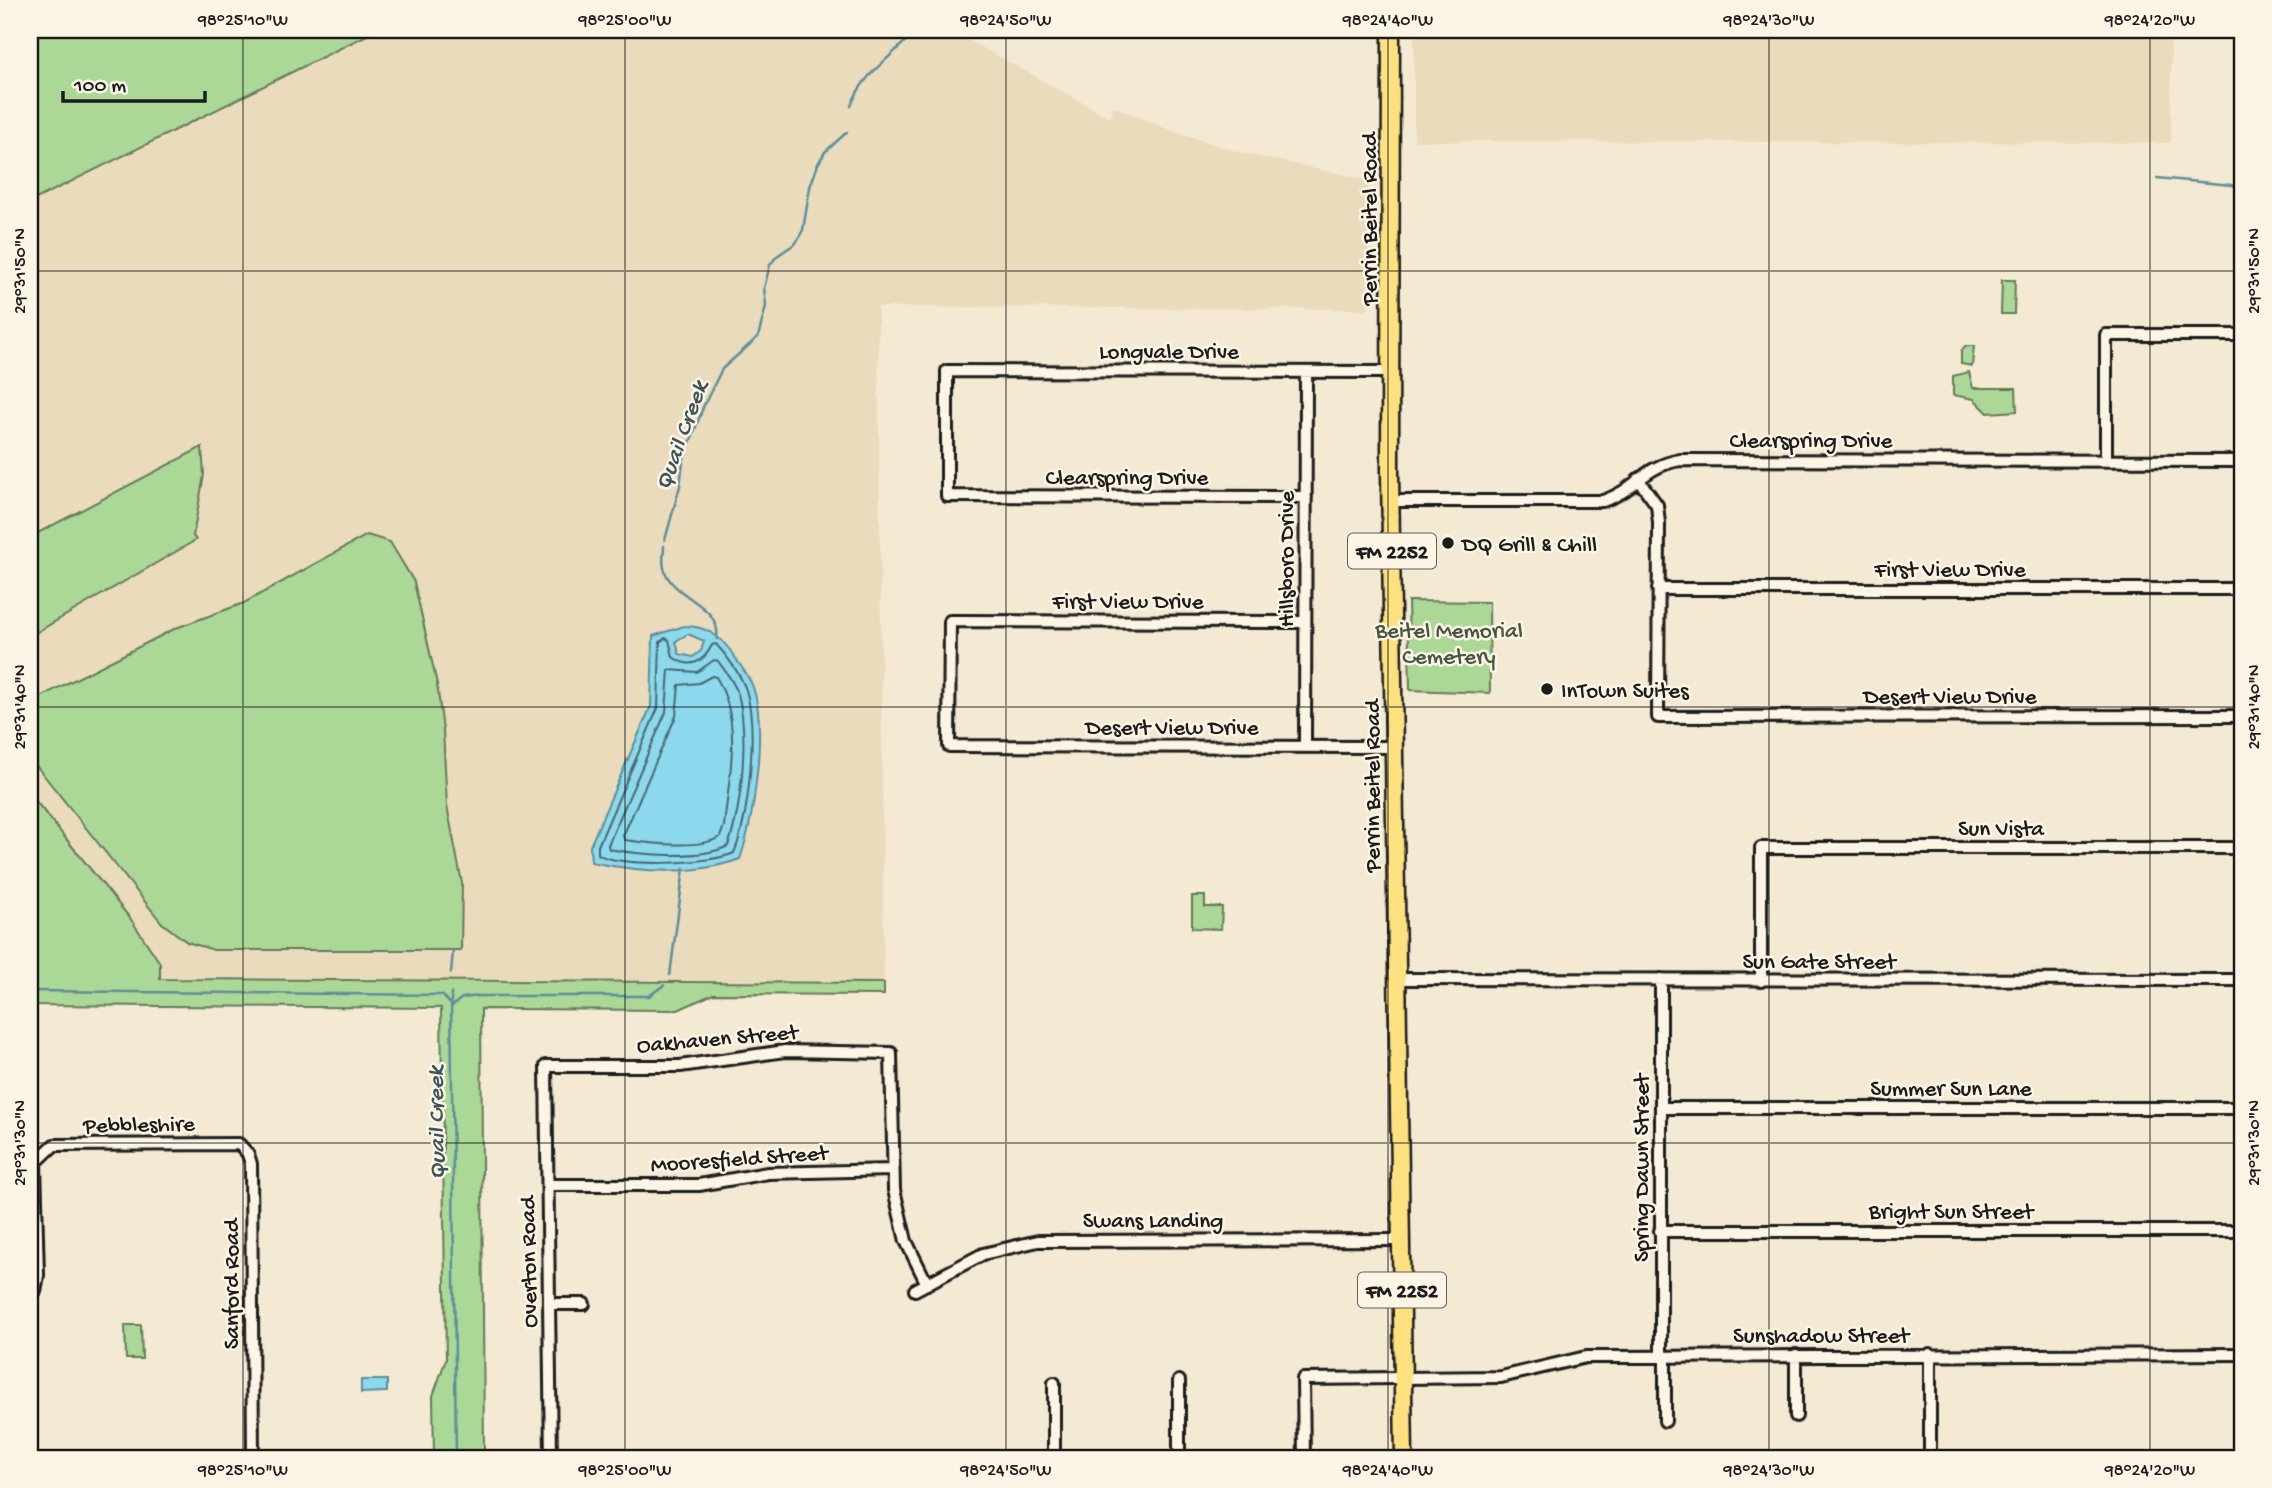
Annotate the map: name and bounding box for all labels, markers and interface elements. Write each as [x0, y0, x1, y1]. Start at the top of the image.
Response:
text: 98°25'10"W [197, 11, 288, 32]
text: 98°25'00"W [577, 11, 672, 32]
text: 98°24'50"W [959, 11, 1052, 32]
text: 98°24'40"W [1342, 11, 1433, 32]
text: 98°24'30"W [1722, 11, 1815, 32]
text: 98°24'20"W [2104, 11, 2195, 32]
scale bar [63, 60, 205, 104]
text: 100 m [73, 75, 126, 100]
street label: Perrin Beitel Road [1358, 131, 1385, 306]
text: 29°31'50"N [11, 228, 32, 314]
text: 29°31'50"N [2245, 228, 2266, 314]
street label: Longvale Drive [1099, 340, 1240, 367]
water label: Quail Creek [650, 376, 717, 495]
street label: Clearspring Drive [1730, 429, 1894, 456]
street label: Clearspring Drive [1046, 466, 1210, 493]
street label: Hillsboro Drive [1275, 490, 1302, 627]
place label: DQ Grill & Chill [1460, 533, 1597, 560]
road number: FM 2252 [1348, 534, 1436, 568]
marker: DQ Grill & Chill [1440, 535, 1456, 551]
street label: First View Drive [1873, 558, 2027, 585]
street label: First View Drive [1051, 590, 1205, 617]
park label: Beitel Memorial Cemetery [1374, 619, 1523, 672]
text: 29°31'40"N [11, 664, 32, 750]
text: 29°31'40"N [2245, 664, 2266, 750]
place label: InTown Suites [1561, 679, 1689, 706]
marker: InTown Suites [1539, 681, 1555, 697]
street label: Desert View Drive [1861, 685, 2038, 712]
street label: Perrin Beitel Road [1361, 698, 1388, 873]
street label: Desert View Drive [1083, 716, 1260, 743]
street label: Sun Vista [1958, 817, 2045, 844]
street label: Sun Gate Street [1742, 950, 1897, 977]
street label: Oakhaven Street [636, 1020, 801, 1061]
water label: Quail Creek [423, 1063, 454, 1180]
street label: Spring Dawn Street [1630, 1072, 1657, 1262]
street label: Summer Sun Lane [1870, 1077, 2033, 1104]
text: 29°31'30"N [11, 1100, 32, 1186]
text: 29°31'30"N [2245, 1100, 2266, 1186]
street label: Pebbleshire [82, 1112, 196, 1141]
street label: Mooresfield Street [650, 1141, 830, 1180]
street label: Overton Road [516, 1194, 545, 1328]
street label: Bright Sun Street [1868, 1200, 2035, 1227]
street label: Swans Landing [1083, 1209, 1223, 1236]
street label: Sanford Road [220, 1217, 247, 1349]
road number: FM 2252 [1358, 1272, 1446, 1308]
street label: Sunshadow Street [1733, 1324, 1911, 1351]
text: 98°25'10"W [197, 1461, 288, 1482]
text: 98°25'00"W [577, 1461, 672, 1482]
text: 98°24'50"W [959, 1461, 1052, 1482]
text: 98°24'40"W [1342, 1461, 1433, 1482]
text: 98°24'30"W [1722, 1461, 1815, 1482]
text: 98°24'20"W [2104, 1461, 2195, 1482]

